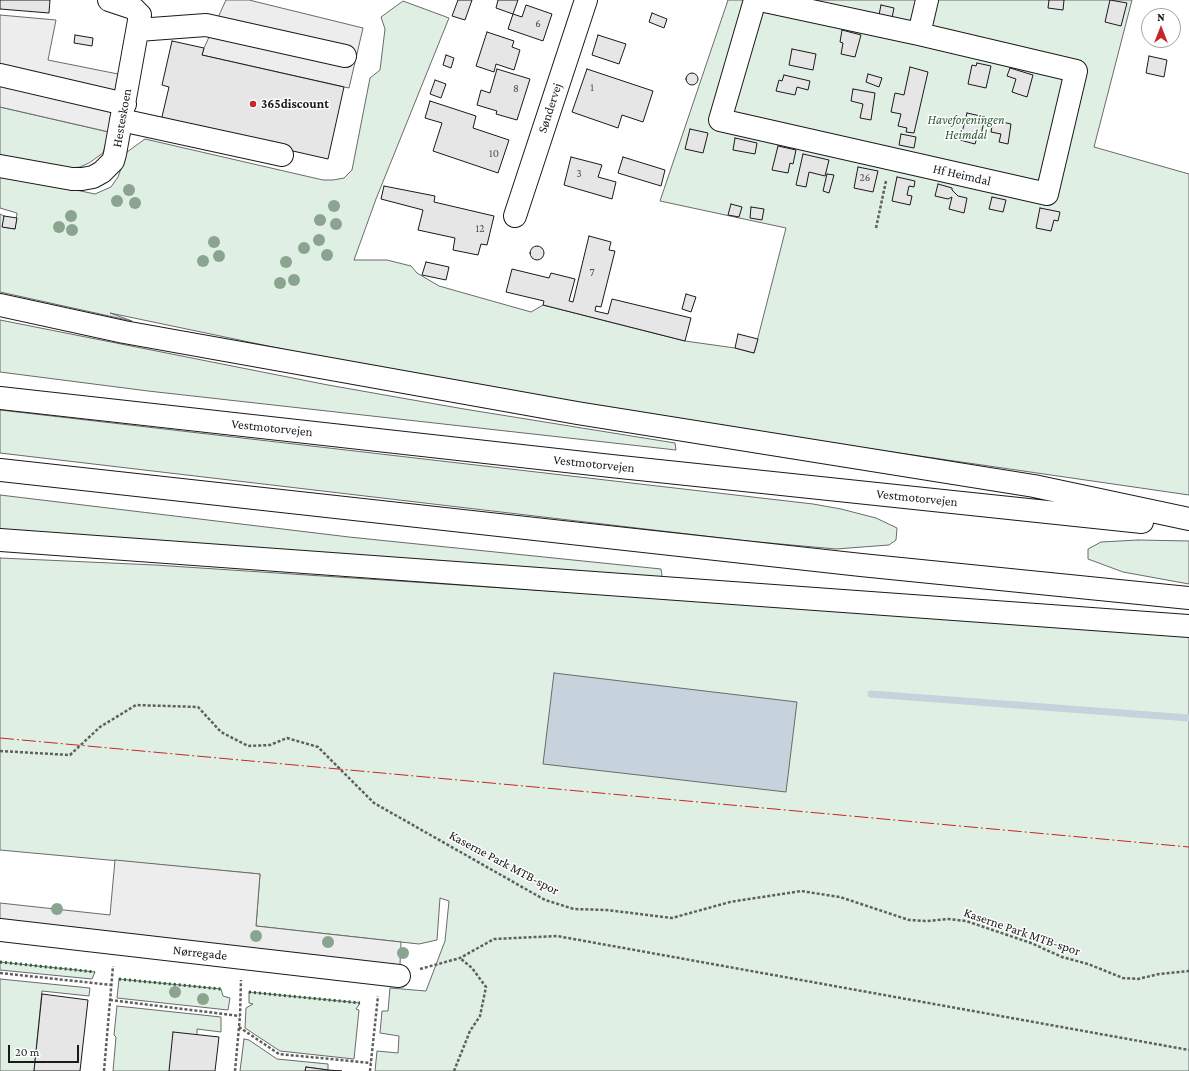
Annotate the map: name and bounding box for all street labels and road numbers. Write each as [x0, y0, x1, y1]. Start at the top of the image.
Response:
street label: Søndervej [535, 81, 565, 135]
street label: Hesteskoen [109, 87, 135, 149]
street label: Hf Heimdal [931, 161, 993, 189]
street label: Vestmotorvejen [231, 416, 313, 440]
street label: Vestmotorvejen [553, 452, 635, 476]
street label: Vestmotorvejen [876, 486, 958, 510]
street label: Kaserne Park MTB-spor [446, 827, 562, 899]
street label: Kaserne Park MTB-spor [962, 905, 1082, 959]
street label: Nørregade [172, 942, 228, 964]

